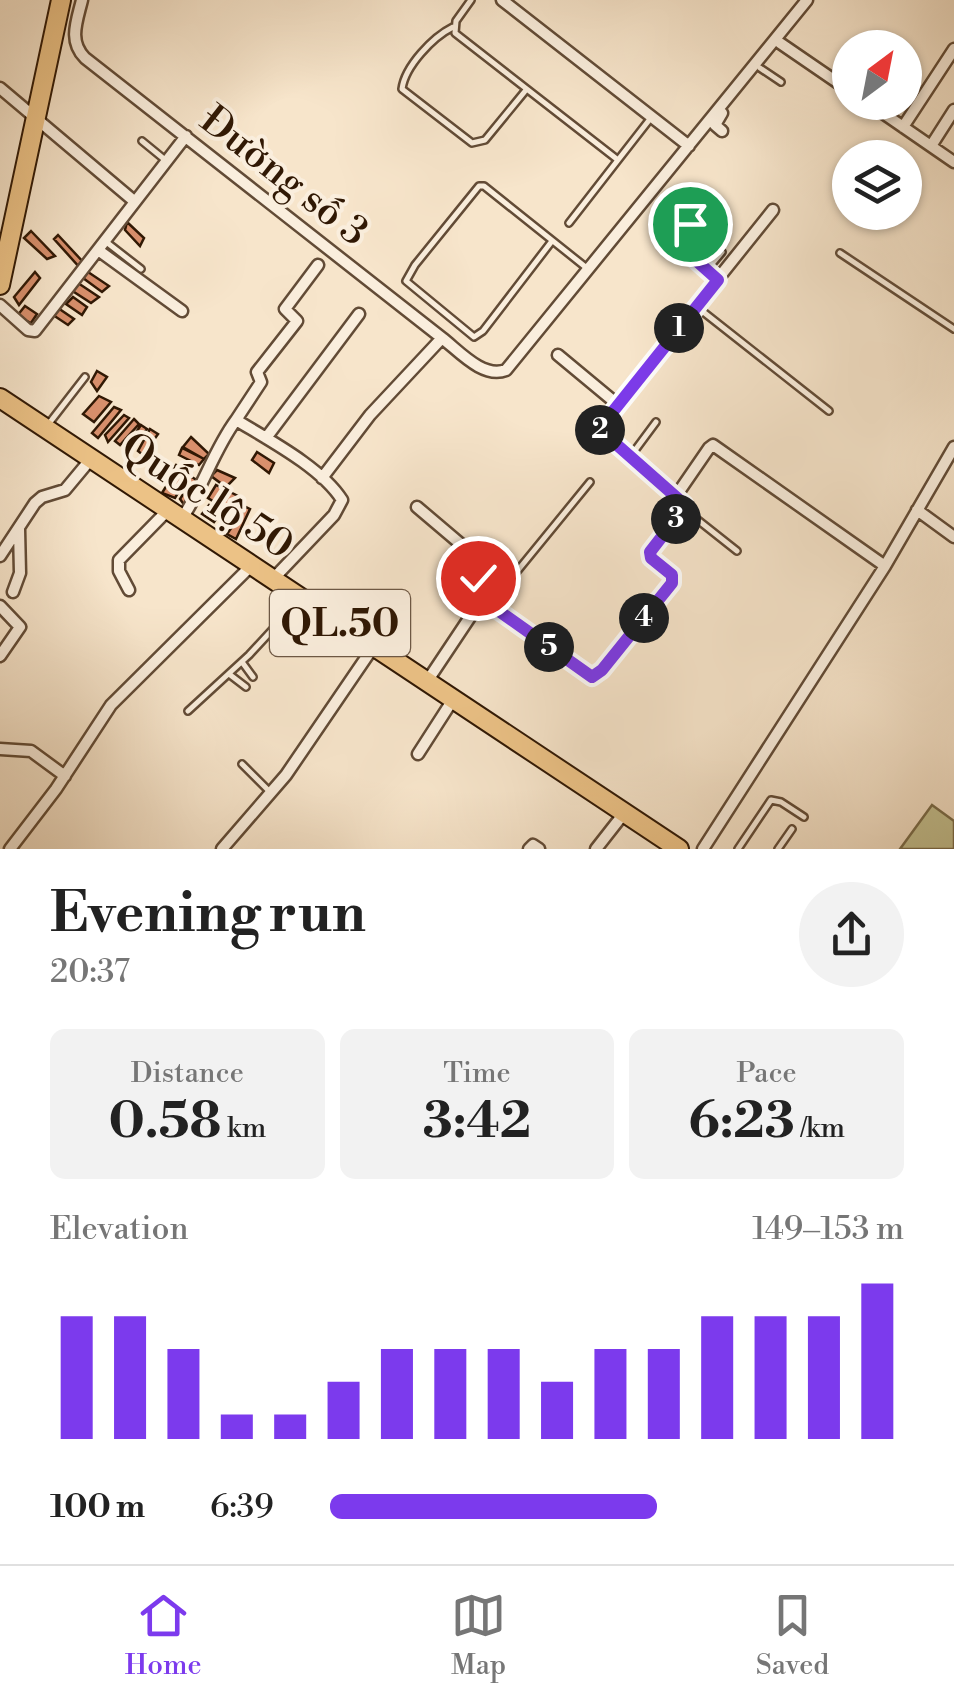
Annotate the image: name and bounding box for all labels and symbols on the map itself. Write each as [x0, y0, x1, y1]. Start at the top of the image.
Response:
north arrow [832, 30, 922, 120]
street label: Đường số 3 [189, 95, 378, 258]
pin [648, 182, 733, 267]
pin: 1 [654, 303, 704, 353]
pin: 2 [575, 405, 625, 455]
street label: Quốc lộ 50 [111, 422, 303, 571]
pin: 3 [651, 494, 701, 544]
pin [436, 536, 521, 621]
road number: QL.50 [270, 590, 410, 656]
pin: 4 [619, 593, 669, 643]
pin: 5 [524, 622, 574, 672]

